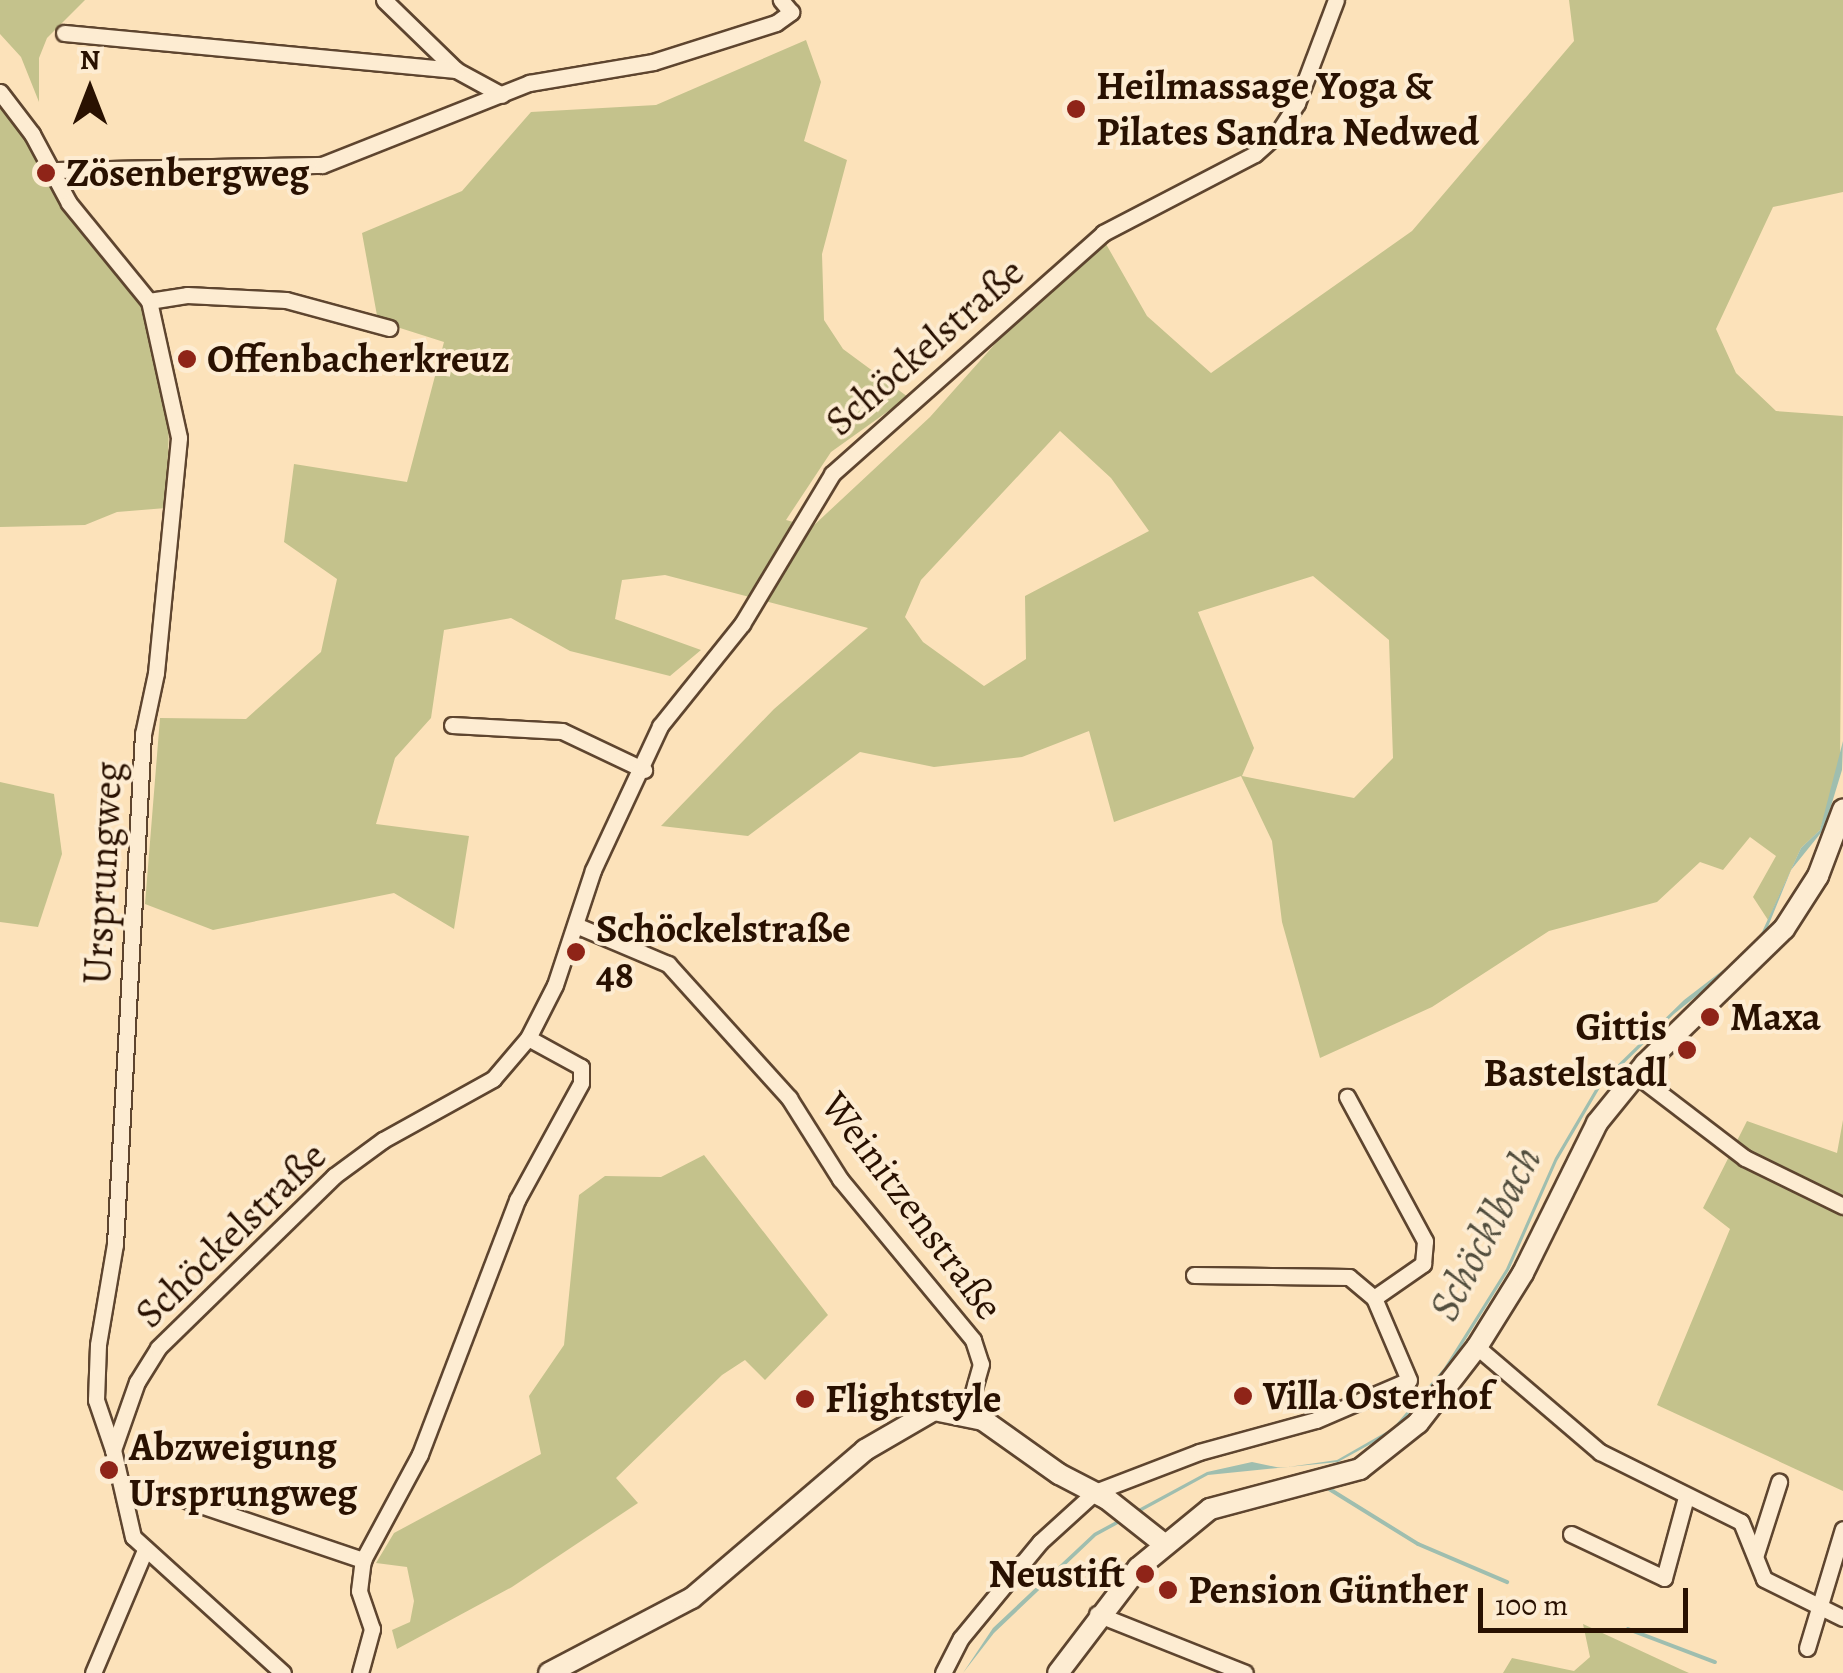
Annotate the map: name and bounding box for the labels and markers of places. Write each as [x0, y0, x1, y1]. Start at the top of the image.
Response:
place label: Heilmassage Yoga & Pilates Sandra Nedwed [1096, 62, 1479, 156]
marker: Heilmassage Yoga & Pilates Sandra Nedwed [1065, 98, 1087, 120]
place label: Zösenbergweg [66, 149, 309, 197]
marker: Zösenbergweg [35, 162, 57, 184]
place label: Offenbacherkreuz [207, 335, 510, 383]
marker: Offenbacherkreuz [176, 348, 198, 370]
place label: Schöckelstraße 48 [596, 905, 851, 999]
marker: Schöckelstraße 48 [565, 941, 587, 963]
place label: Maxa [1730, 993, 1821, 1041]
place label: Gittis Bastelstadl [1483, 1003, 1667, 1097]
marker: Maxa [1699, 1006, 1721, 1028]
marker: Gittis Bastelstadl [1676, 1039, 1698, 1061]
place label: Villa Osterhof [1263, 1372, 1492, 1420]
place label: Flightstyle [825, 1375, 1001, 1423]
marker: Villa Osterhof [1232, 1385, 1254, 1407]
marker: Flightstyle [794, 1388, 816, 1410]
place label: Abzweigung Ursprungweg [129, 1423, 357, 1517]
marker: Abzweigung Ursprungweg [98, 1459, 120, 1481]
place label: Neustift [988, 1550, 1125, 1598]
marker: Neustift [1134, 1563, 1156, 1585]
place label: Pension Günther [1188, 1566, 1469, 1614]
marker: Pension Günther [1157, 1579, 1179, 1601]

